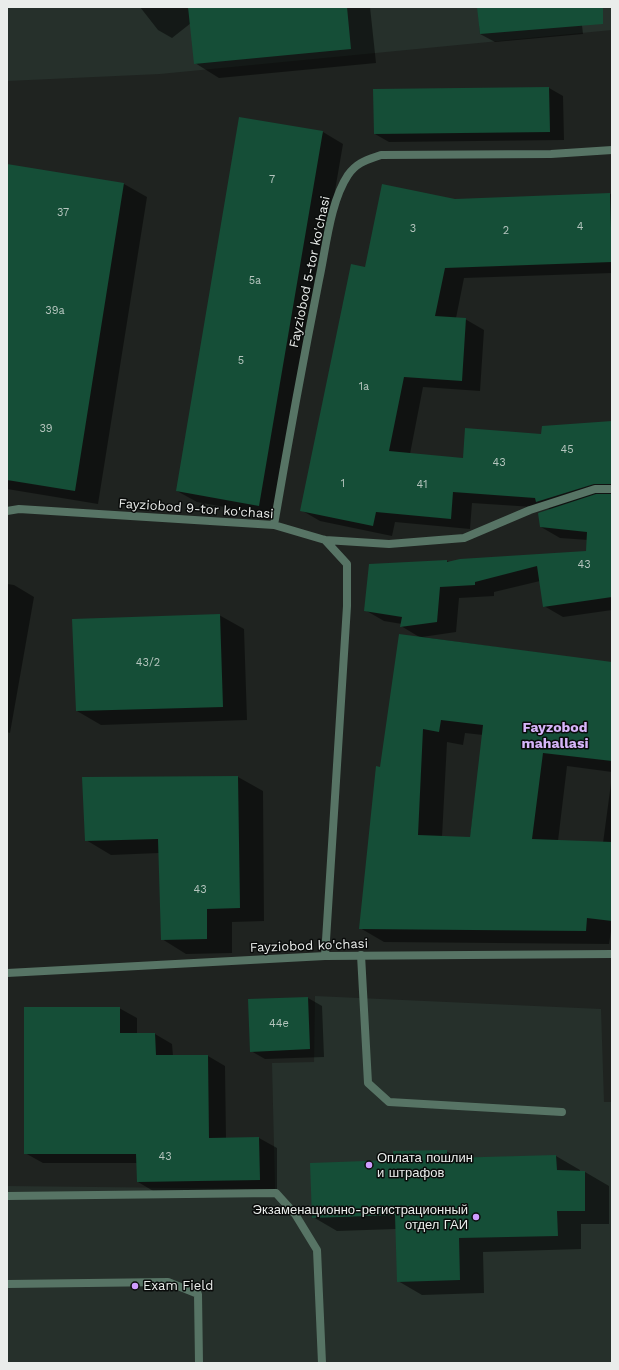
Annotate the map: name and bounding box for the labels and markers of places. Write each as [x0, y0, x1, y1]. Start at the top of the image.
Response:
place label: Оплата пошлин и штрафов [377, 1150, 473, 1181]
marker: Оплата пошлин и штрафов [364, 1160, 374, 1170]
place label: Экзаменационно-регистрационный отдел ГАИ [253, 1202, 468, 1233]
marker: Экзаменационно-регистрационный отдел ГАИ [471, 1212, 481, 1222]
place label: Exam Field [143, 1278, 213, 1294]
marker: Exam Field [130, 1281, 140, 1291]

